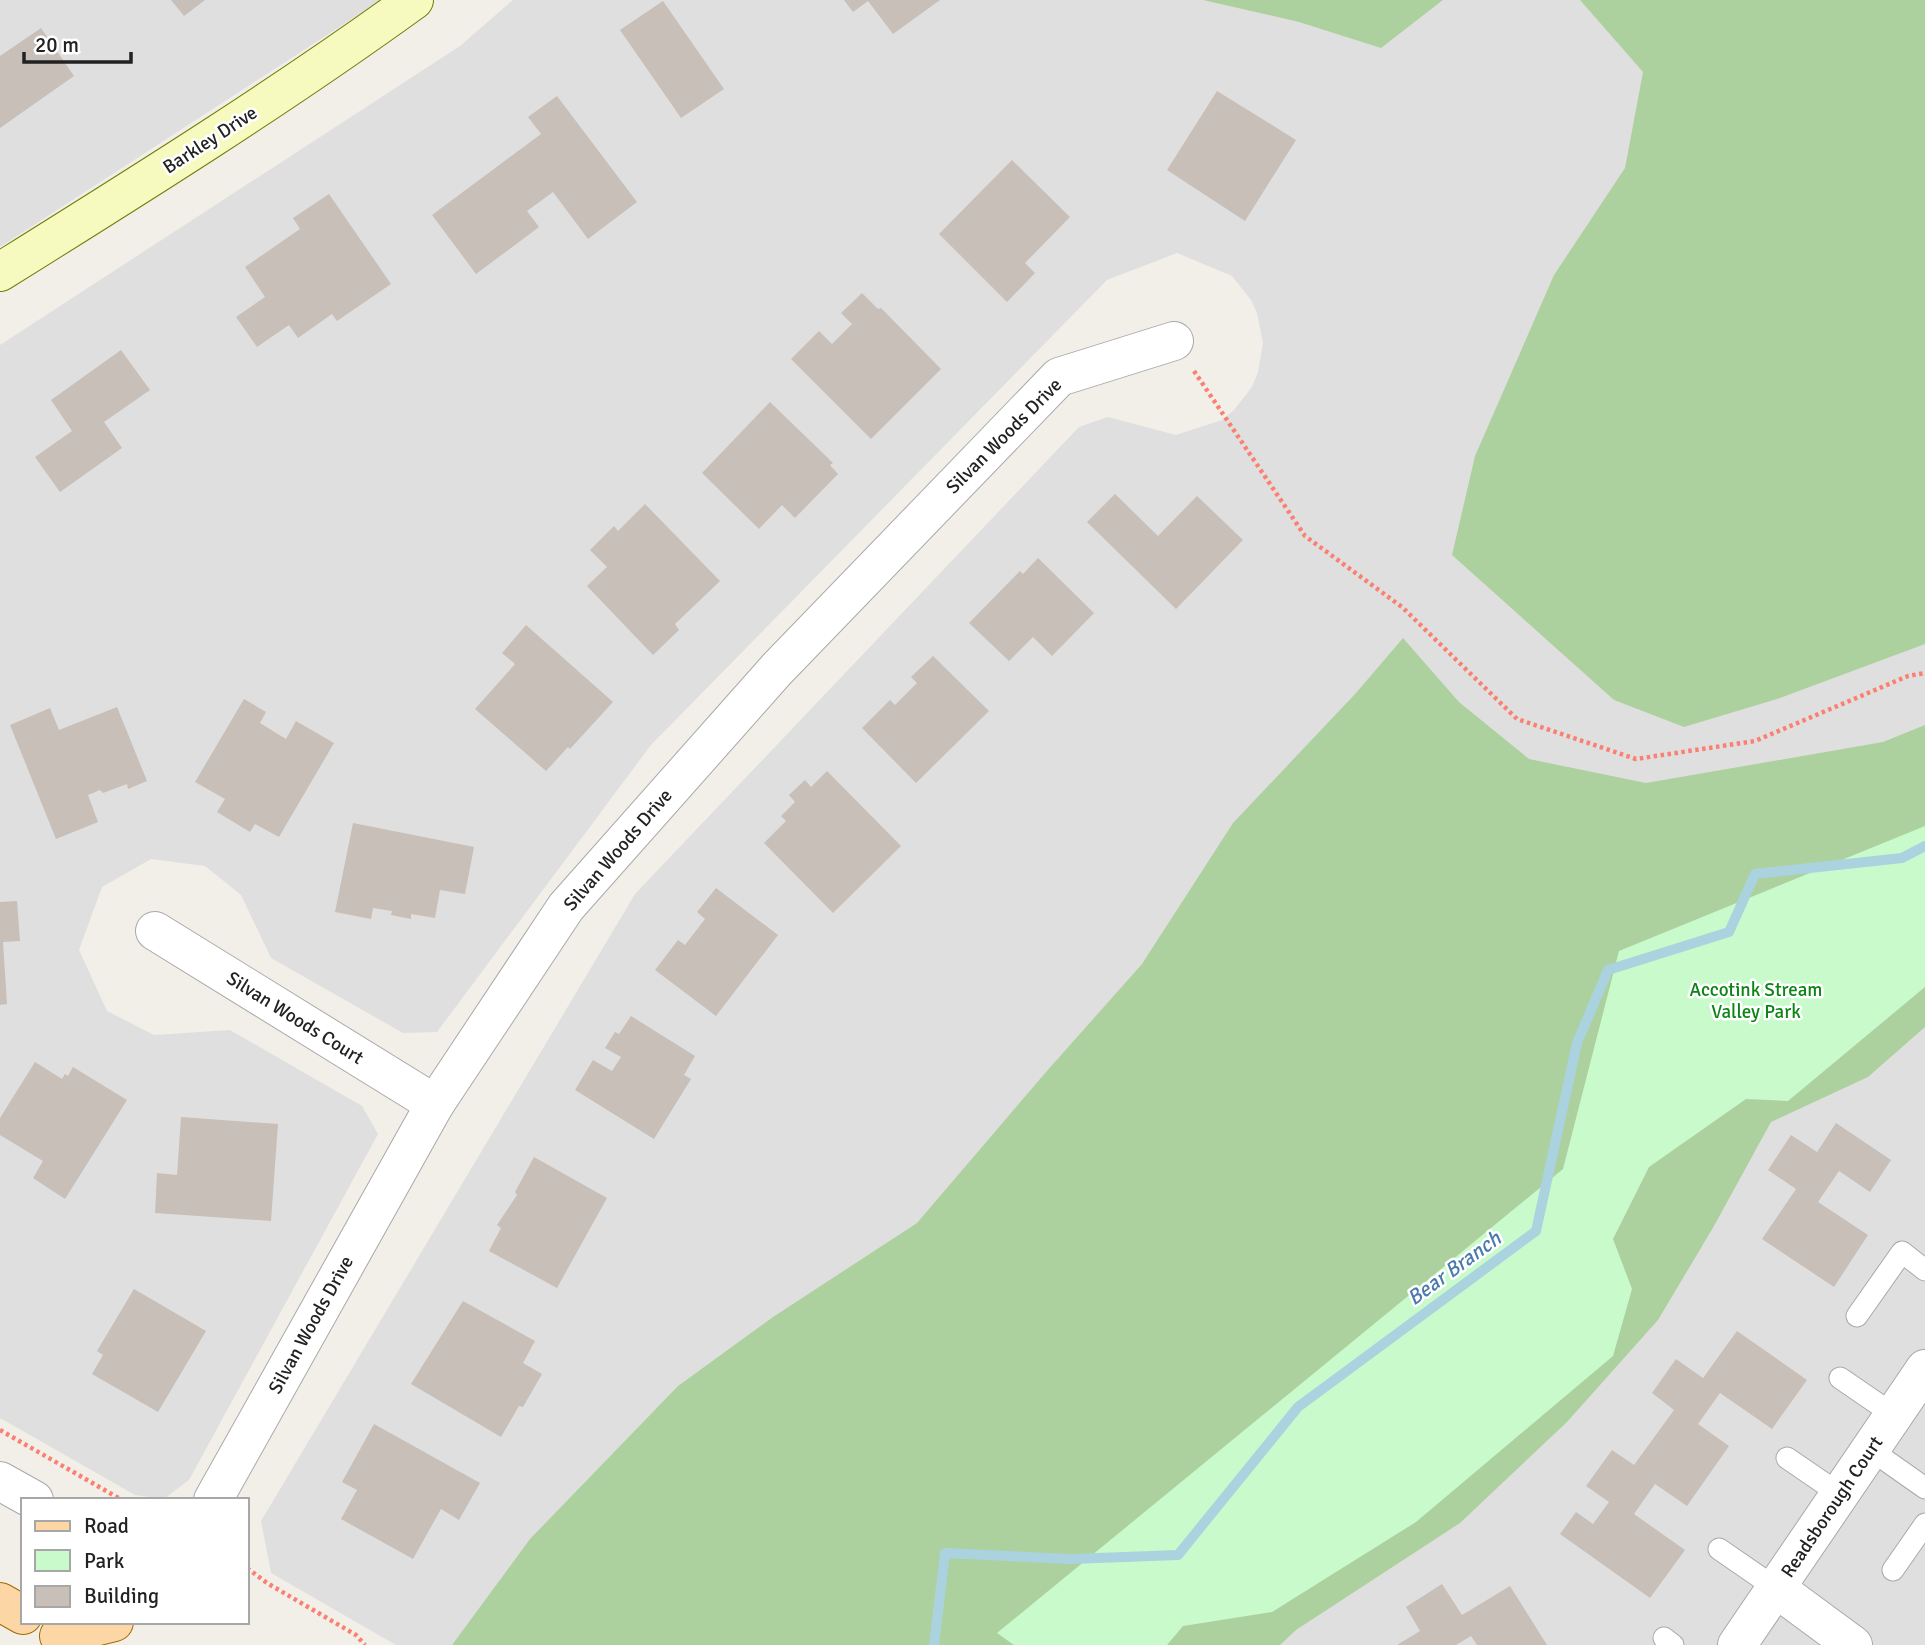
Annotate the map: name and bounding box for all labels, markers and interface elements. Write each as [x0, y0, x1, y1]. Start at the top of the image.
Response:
scale bar [24, 21, 131, 65]
text: 20 m [35, 32, 79, 58]
street label: Barkley Drive [158, 101, 262, 179]
street label: Silvan Woods Drive [941, 373, 1067, 499]
street label: Silvan Woods Drive [558, 784, 678, 916]
street label: Silvan Woods Court [222, 966, 368, 1070]
park label: Accotink Stream Valley Park [1689, 978, 1823, 1024]
water label: Bear Branch [1402, 1225, 1506, 1311]
street label: Silvan Woods Drive [263, 1252, 359, 1398]
street label: Readsborough Court [1776, 1431, 1888, 1582]
legend [21, 1498, 248, 1624]
text: Road [84, 1513, 129, 1539]
text: Park [84, 1548, 125, 1574]
text: Building [84, 1583, 159, 1609]

